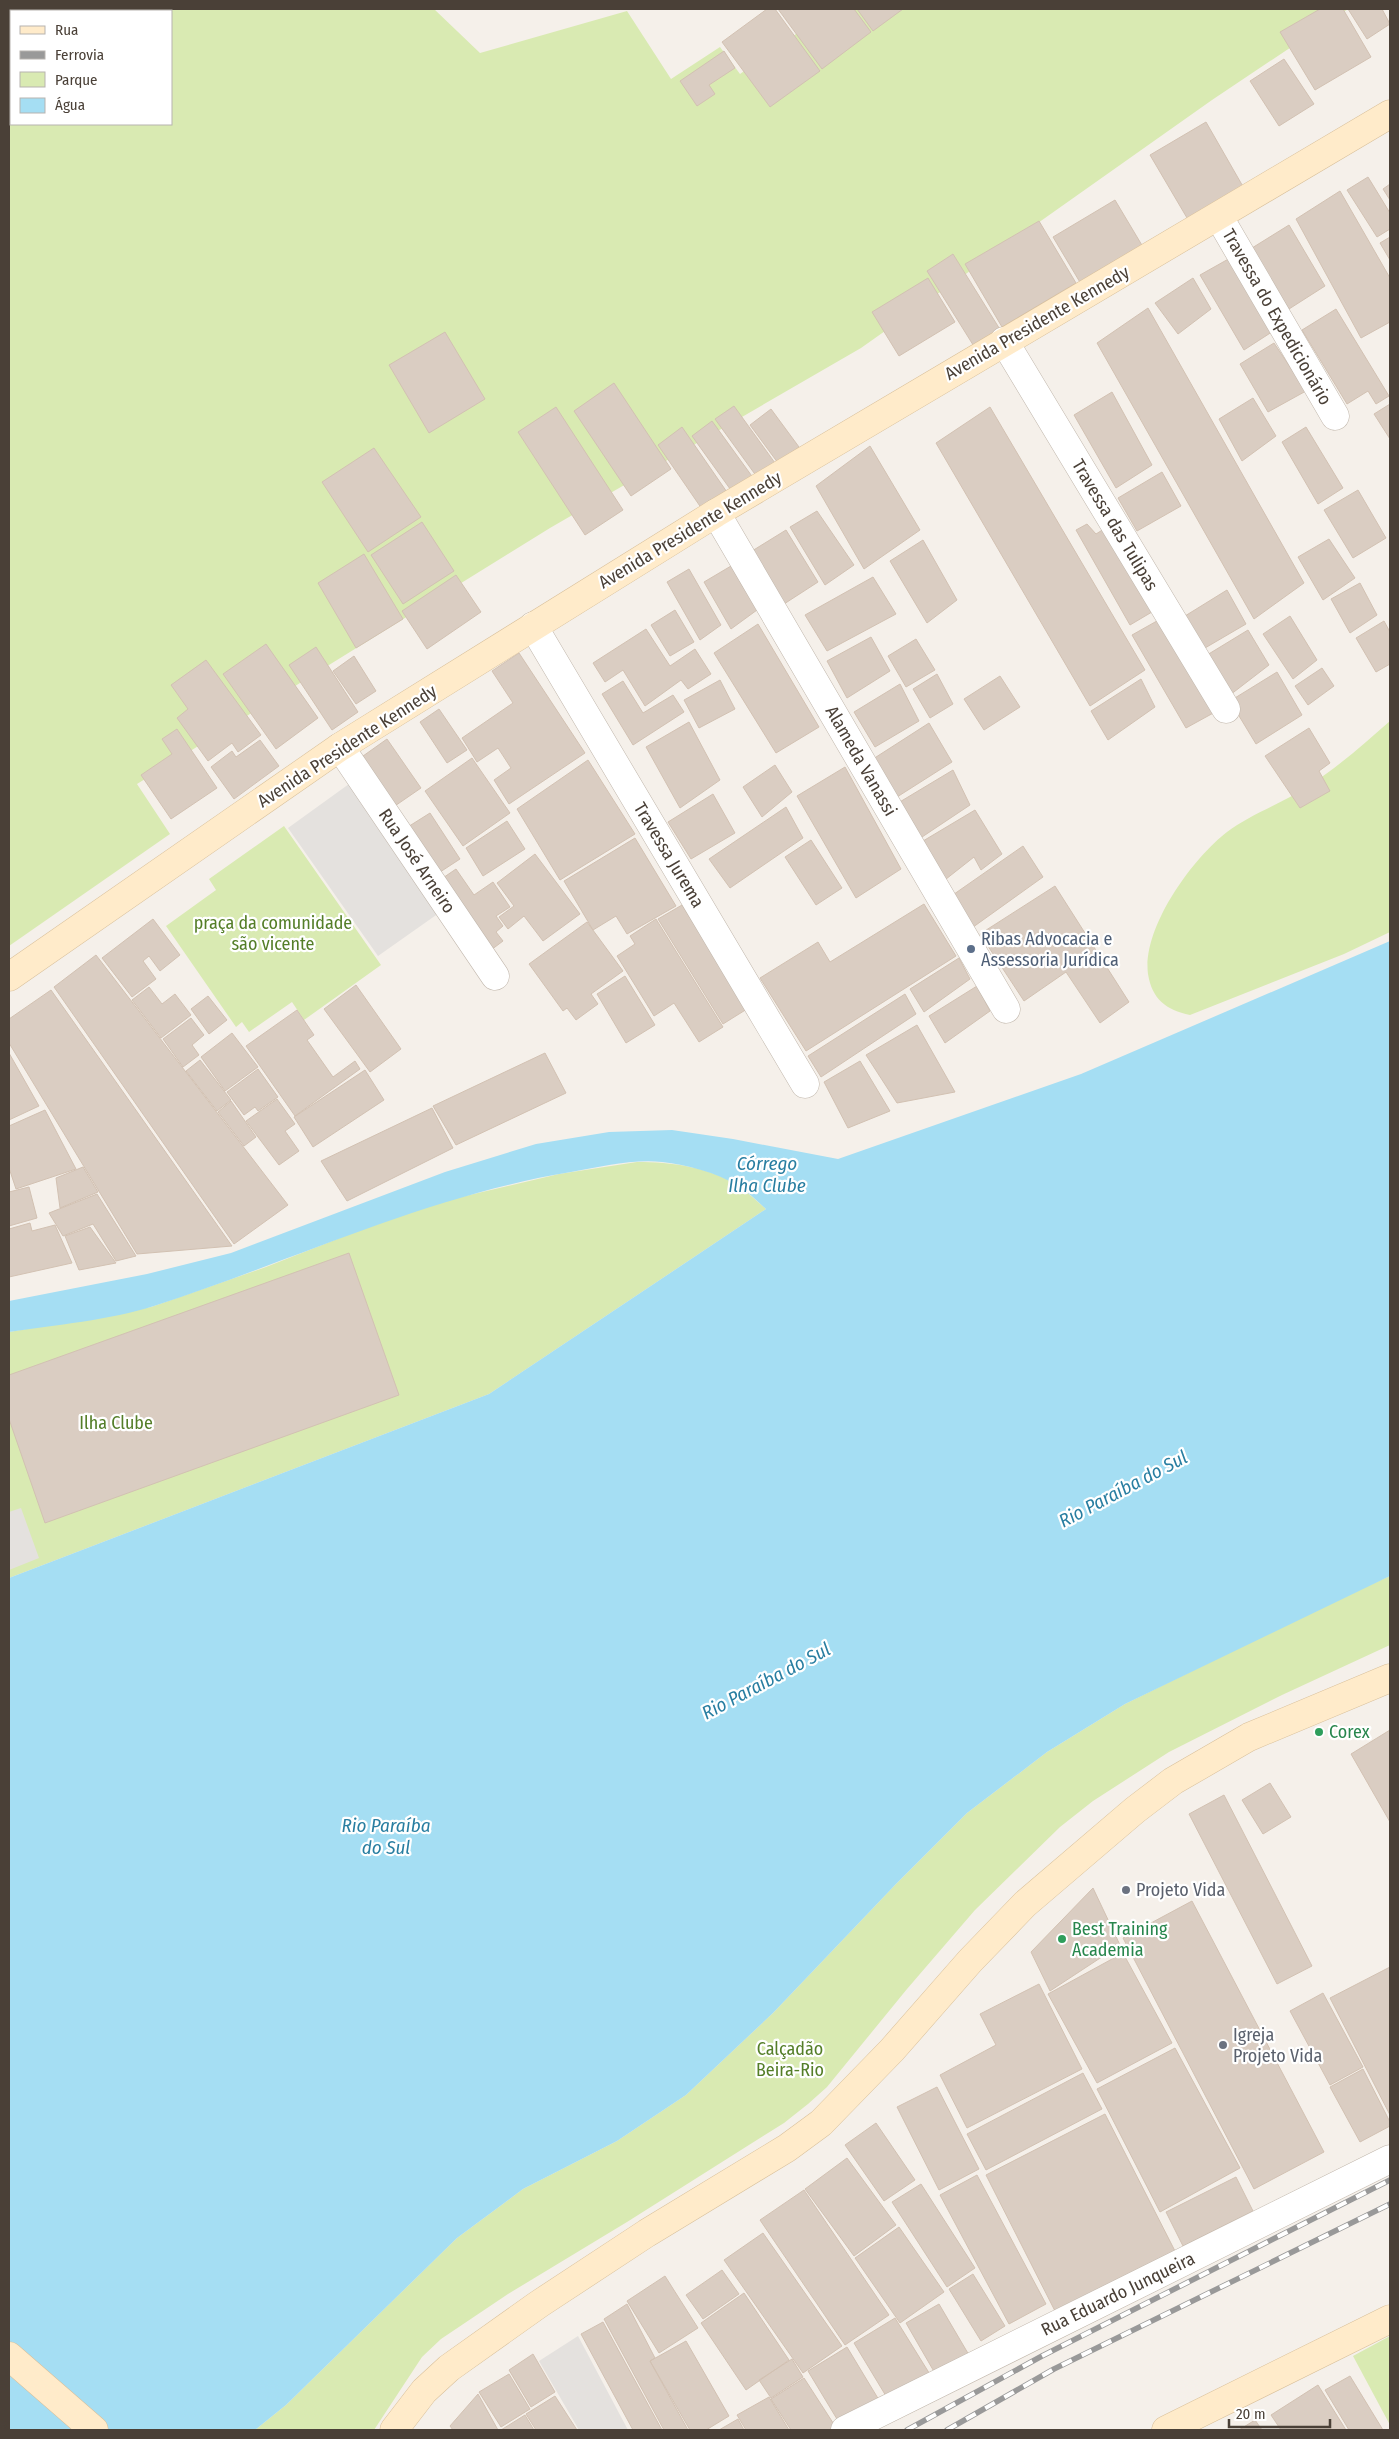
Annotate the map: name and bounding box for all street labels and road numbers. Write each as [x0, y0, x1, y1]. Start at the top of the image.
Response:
street label: Travessa do Expedicionário [1218, 225, 1336, 409]
street label: Avenida Presidente Kennedy [941, 261, 1133, 385]
street label: Travessa das Tulipas [1067, 455, 1163, 595]
street label: Avenida Presidente Kennedy [595, 467, 785, 593]
street label: Avenida Presidente Kennedy [253, 680, 441, 812]
street label: Alameda Vanassi [821, 702, 901, 820]
street label: Travessa Jurema [629, 798, 709, 912]
street label: Rua José Arneiro [374, 805, 460, 917]
street label: Rua Eduardo Junqueira [1038, 2247, 1199, 2341]

